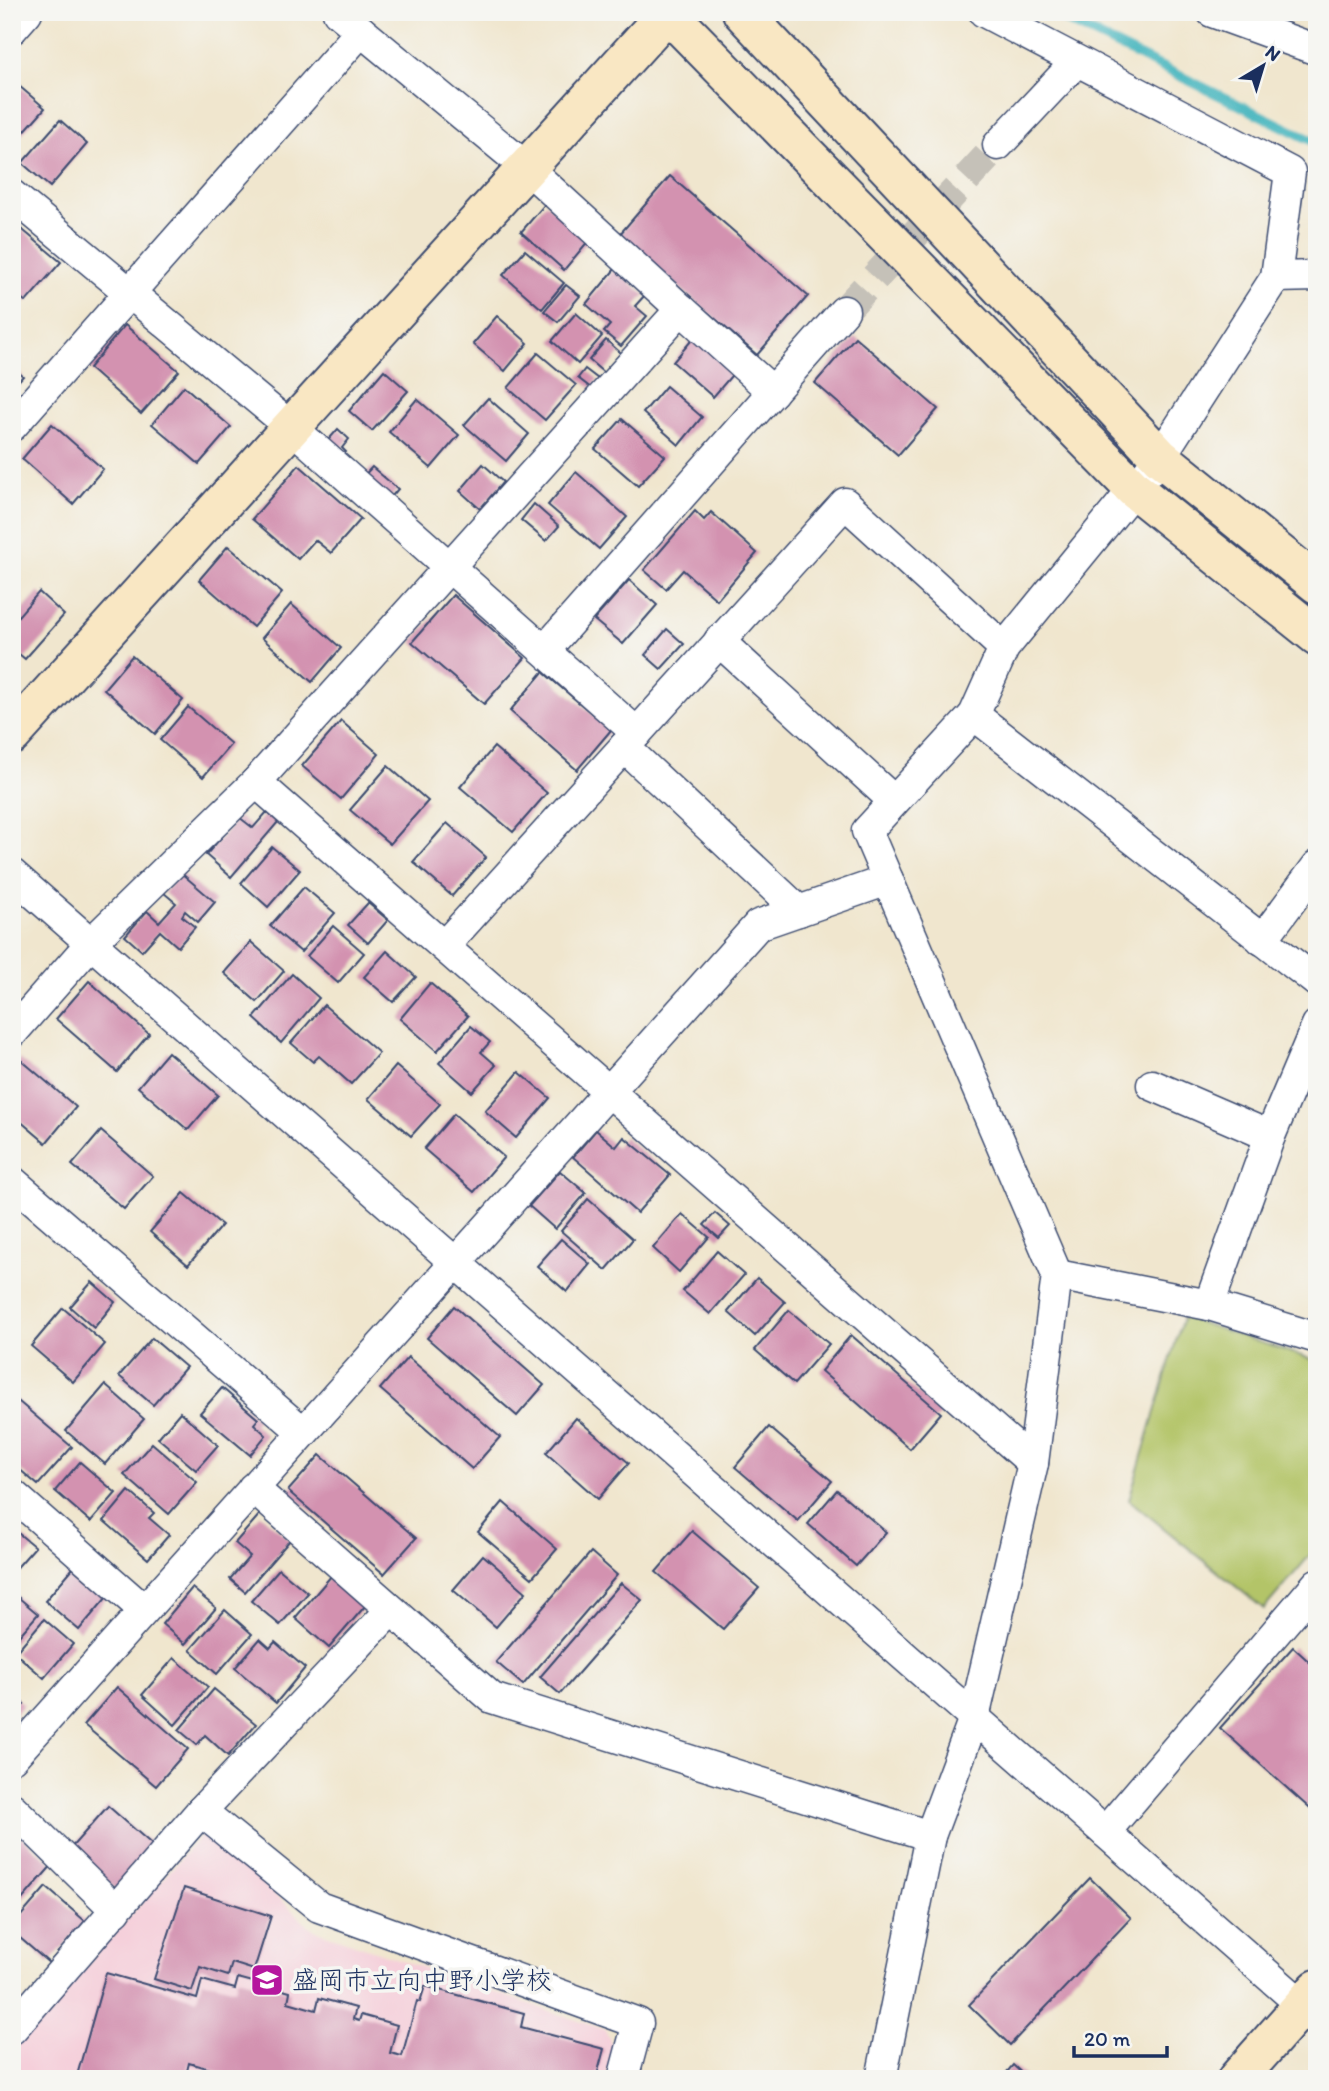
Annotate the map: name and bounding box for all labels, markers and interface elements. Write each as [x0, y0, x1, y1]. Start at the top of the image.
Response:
north arrow [1228, 32, 1298, 102]
text: N [1261, 40, 1285, 66]
school or university icon: 盛岡市立向中野小学校 [248, 1961, 286, 1999]
place label: 盛岡市立向中野小学校 [292, 1964, 552, 1996]
scale bar [1074, 2014, 1166, 2058]
text: 20 m [1084, 2026, 1131, 2051]

